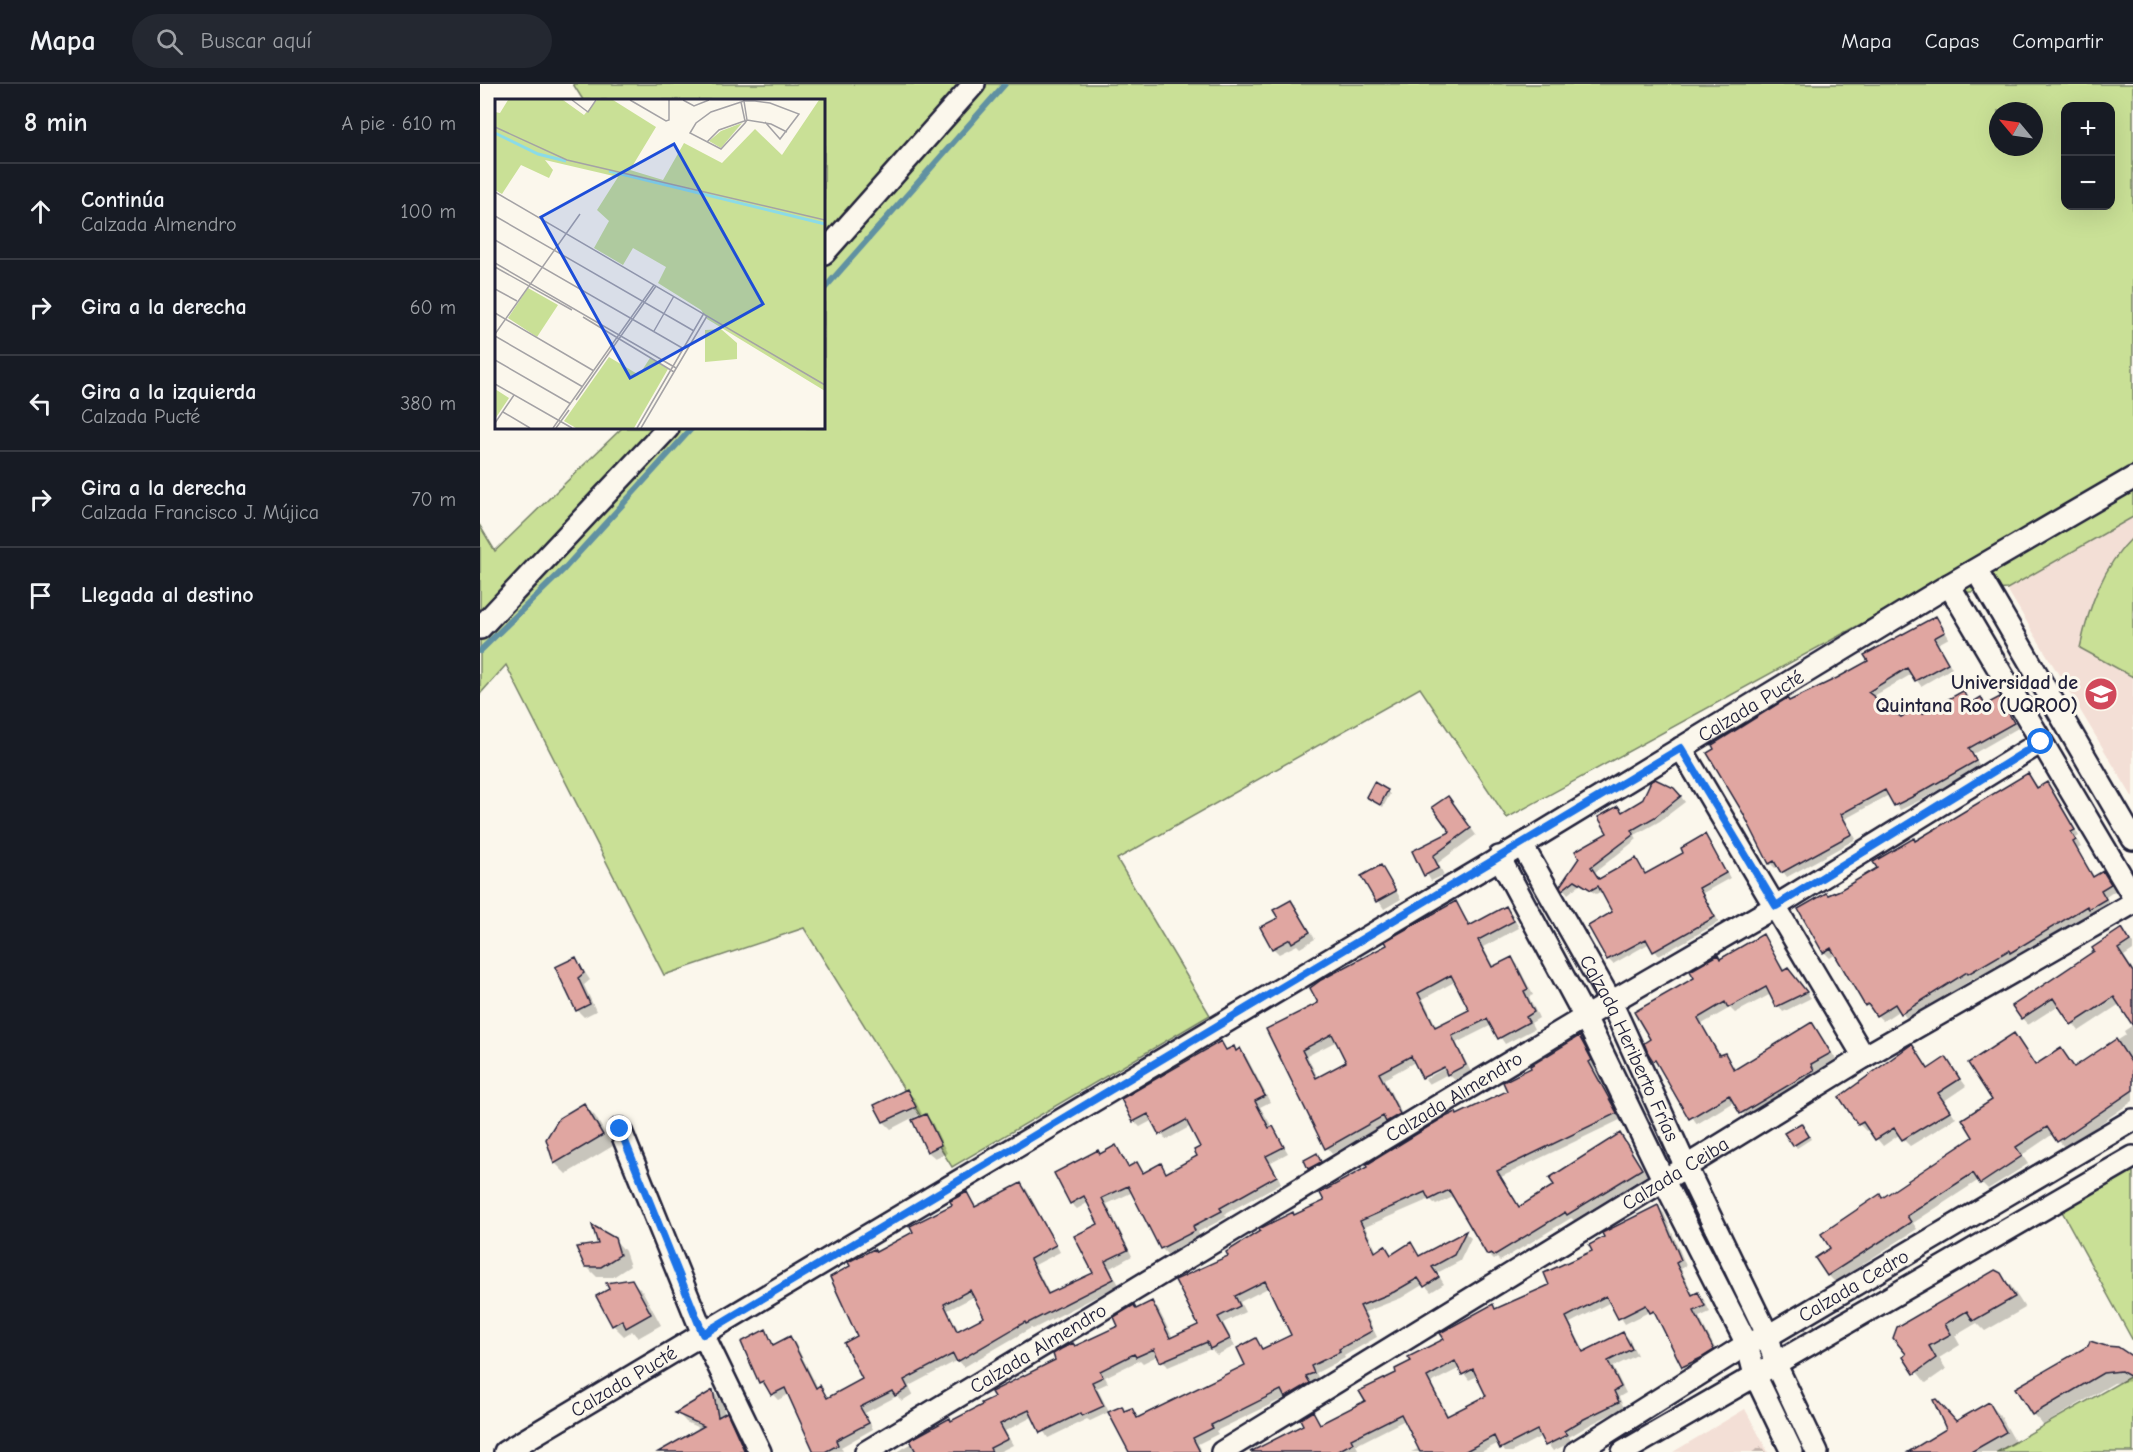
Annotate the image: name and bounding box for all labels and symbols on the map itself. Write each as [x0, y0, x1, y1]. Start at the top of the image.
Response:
inset map [495, 99, 825, 429]
north arrow [1989, 102, 2043, 156]
street label: Calzada Pucté [1694, 665, 1808, 747]
place label: Universidad de Quintana Roo (UQROO) [1875, 671, 2078, 717]
school or university icon: Universidad de Quintana Roo (UQROO) [2083, 676, 2119, 712]
route start [2027, 728, 2053, 754]
street label: Calzada Heriberto Frías [1575, 951, 1684, 1145]
street label: Calzada Almendro [1382, 1047, 1527, 1147]
route end [606, 1115, 632, 1141]
street label: Calzada Ceiba [1618, 1132, 1733, 1215]
street label: Calzada Cedro [1794, 1244, 1913, 1327]
street label: Calzada Almendro [966, 1298, 1111, 1399]
street label: Calzada Pucté [567, 1341, 681, 1422]

